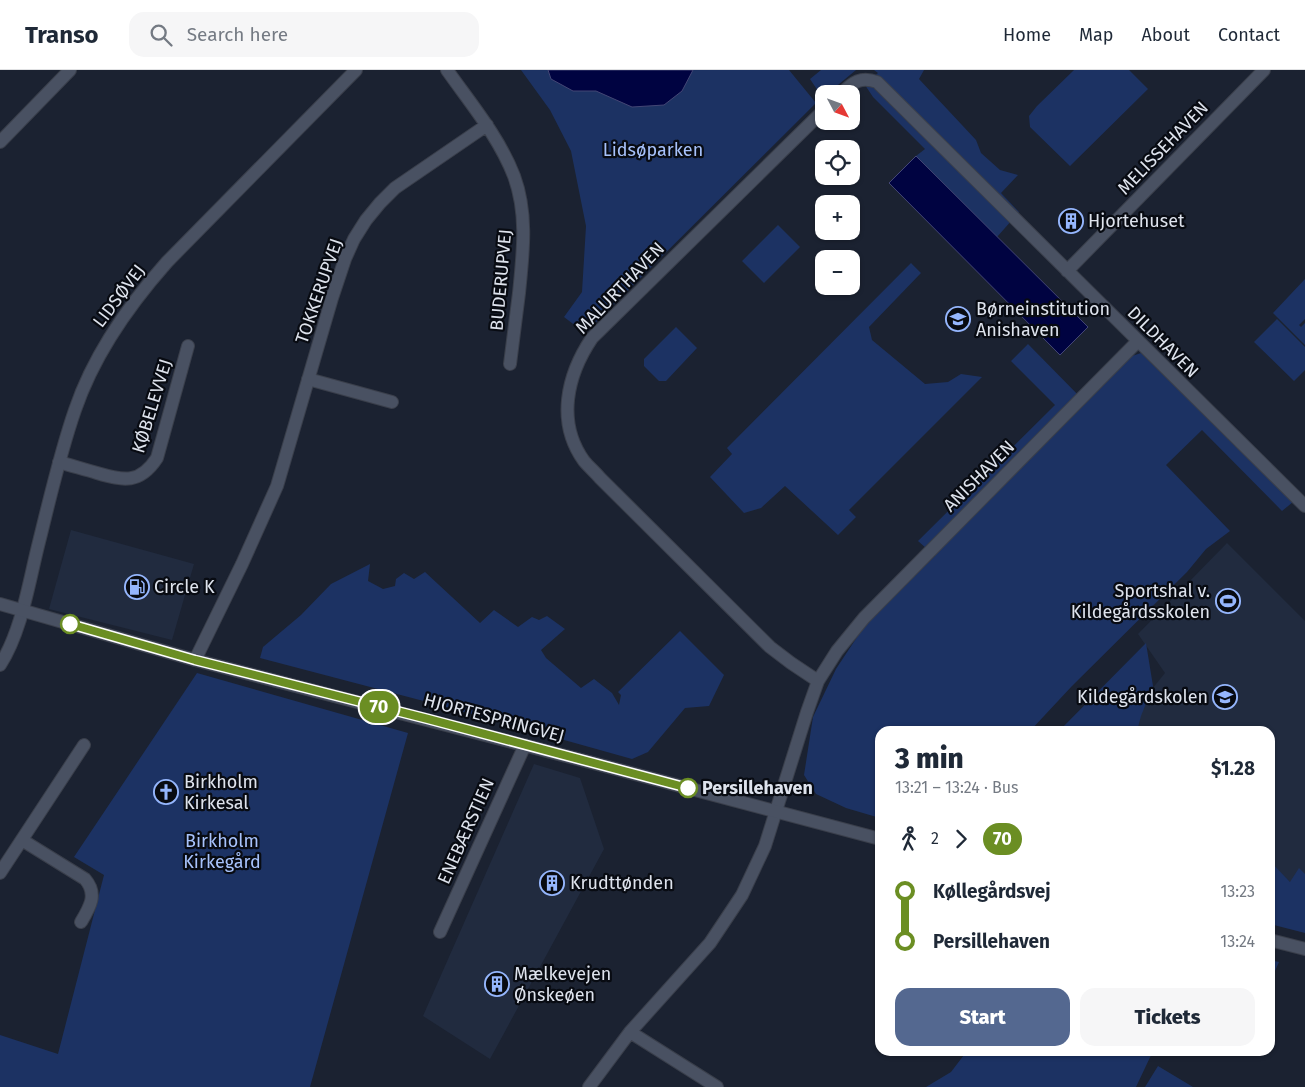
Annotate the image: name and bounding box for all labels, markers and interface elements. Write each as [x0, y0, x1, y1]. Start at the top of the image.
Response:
search box [129, 12, 479, 57]
text: Transo [25, 21, 99, 49]
icon: search [147, 21, 175, 49]
text: Search here [187, 23, 288, 46]
text: Home [1003, 24, 1051, 46]
text: Map [1079, 24, 1113, 46]
text: About [1141, 24, 1190, 46]
text: Contact [1218, 24, 1280, 46]
north arrow [815, 85, 860, 130]
map controls [815, 85, 860, 295]
street label: MELISSEHAVEN [1113, 97, 1213, 199]
park label: Lidsøparken [603, 139, 703, 161]
button: locate [815, 140, 860, 185]
button: + [815, 195, 860, 240]
building icon: Hjortehuset [1058, 208, 1084, 234]
place label: Hjortehuset [1088, 210, 1185, 232]
street label: BUDERUPVEJ [486, 228, 516, 332]
street label: TOKKERUPVEJ [291, 236, 347, 346]
street label: MALURTHAVEN [571, 238, 669, 338]
button: − [815, 250, 860, 295]
street label: LIDSØVEJ [88, 260, 150, 332]
place label: Børneinstitution Anishaven [976, 298, 1110, 341]
street label: DILDHAVEN [1123, 302, 1203, 382]
school or university icon: Børneinstitution Anishaven [945, 306, 971, 332]
street label: KØBELEVVEJ [127, 356, 177, 456]
street label: ANISHAVEN [939, 436, 1019, 516]
fuel station icon: Circle K [124, 574, 150, 600]
place label: Circle K [154, 576, 215, 598]
place label: Sportshal v. Kildegårdsskolen [1071, 580, 1210, 623]
sports icon: Sportshal v. Kildegårdsskolen [1215, 588, 1241, 614]
unlabelled marker [60, 614, 80, 634]
school or university icon: Kildegårdskolen [1212, 684, 1238, 710]
place label: Kildegårdskolen [1077, 686, 1208, 708]
street label: HJORTESPRINGVEJ [421, 689, 567, 747]
line badge: 70 [356, 691, 402, 723]
text: 70 [370, 696, 388, 718]
text: 3 min [895, 742, 964, 775]
text: $1.28 [1211, 757, 1255, 780]
place label: Birkholm Kirkesal [184, 771, 258, 814]
street label: ENEBÆRSTIEN [433, 775, 499, 887]
place label: Persillehaven [702, 777, 813, 799]
marker: Persillehaven [678, 778, 698, 798]
text: 13:21 – 13:24 · Bus [895, 778, 1019, 797]
church icon: Birkholm Kirkesal [153, 779, 179, 805]
icon: walk [895, 825, 923, 853]
icon: forward [947, 825, 975, 853]
text: 70 [993, 828, 1012, 850]
text: 2 [931, 829, 939, 848]
park label: Birkholm Kirkegård [183, 830, 261, 873]
building icon: Krudttønden [539, 870, 565, 896]
place label: Krudttønden [570, 872, 674, 894]
text: Køllegårdsvej [933, 880, 1051, 903]
text: 13:23 [1220, 882, 1255, 901]
text: Persillehaven [933, 930, 1050, 953]
text: 13:24 [1220, 932, 1255, 951]
place label: Mælkevejen Ønskeøen [514, 963, 611, 1006]
building icon: Mælkevejen Ønskeøen [484, 971, 510, 997]
button: Start [895, 988, 1070, 1046]
button: Tickets [1080, 988, 1255, 1046]

